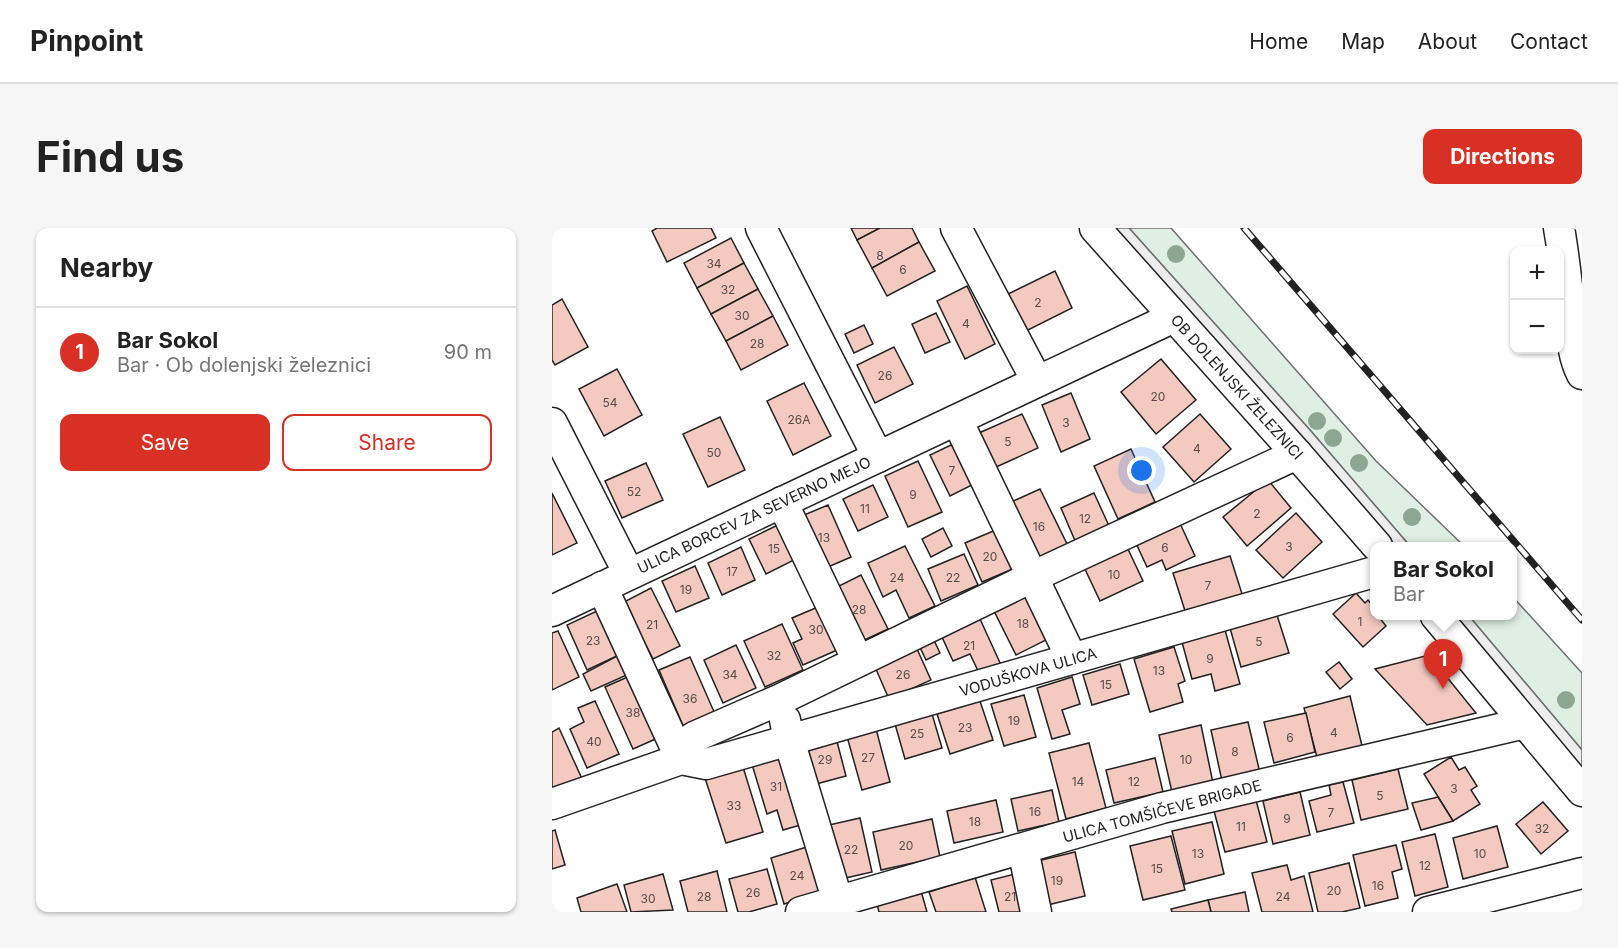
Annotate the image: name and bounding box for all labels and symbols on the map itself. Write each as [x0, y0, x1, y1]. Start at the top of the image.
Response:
house number: 8 [876, 248, 884, 263]
house number: 34 [706, 256, 722, 271]
house number: 6 [899, 262, 907, 277]
house number: 32 [721, 282, 735, 297]
house number: 2 [1034, 295, 1042, 310]
house number: 30 [735, 308, 749, 323]
street label: OB DOLENJSKI ŽELEZNICI [1167, 310, 1307, 464]
house number: 4 [962, 316, 970, 331]
house number: 28 [750, 336, 764, 351]
house number: 26 [878, 368, 892, 383]
house number: 20 [1151, 389, 1165, 404]
house number: 54 [602, 395, 618, 410]
house number: 26A [787, 412, 811, 427]
house number: 3 [1062, 415, 1070, 430]
house number: 5 [1004, 434, 1012, 449]
house number: 4 [1193, 441, 1201, 456]
house number: 50 [707, 445, 721, 460]
street label: ULICA BORCEV ZA SEVERNO MEJO [634, 452, 874, 578]
your location [1127, 456, 1156, 485]
house number: 7 [949, 463, 956, 478]
house number: 52 [627, 484, 641, 499]
house number: 9 [909, 487, 917, 502]
house number: 11 [860, 501, 870, 516]
house number: 2 [1253, 506, 1261, 521]
house number: 12 [1079, 511, 1091, 526]
house number: 16 [1033, 519, 1045, 534]
house number: 13 [818, 530, 830, 545]
house number: 3 [1285, 539, 1293, 554]
house number: 6 [1161, 540, 1169, 555]
house number: 15 [768, 541, 780, 556]
house number: 20 [983, 549, 997, 564]
house number: 17 [726, 564, 738, 579]
house number: 10 [1108, 567, 1120, 582]
house number: 24 [890, 570, 905, 585]
house number: 22 [946, 570, 960, 585]
house number: 7 [1205, 578, 1212, 593]
house number: 19 [680, 582, 692, 597]
house number: 28 [852, 602, 866, 617]
house number: 1 [1358, 614, 1362, 629]
house number: 18 [1017, 616, 1029, 631]
house number: 21 [646, 617, 658, 632]
house number: 30 [809, 622, 823, 637]
house number: 23 [586, 633, 600, 648]
house number: 5 [1255, 634, 1263, 649]
house number: 21 [963, 638, 975, 653]
pin: 1 [1424, 640, 1462, 689]
street label: VODUŠKOVA ULICA [957, 643, 1099, 701]
house number: 32 [767, 648, 781, 663]
house number: 9 [1206, 651, 1214, 666]
house number: 13 [1153, 663, 1165, 678]
house number: 34 [722, 667, 738, 682]
house number: 26 [896, 667, 910, 682]
house number: 15 [1100, 677, 1112, 692]
house number: 36 [683, 691, 697, 706]
house number: 38 [626, 705, 640, 720]
house number: 19 [1008, 713, 1020, 728]
house number: 23 [958, 720, 972, 735]
house number: 4 [1330, 725, 1338, 740]
house number: 25 [910, 726, 924, 741]
house number: 6 [1286, 730, 1294, 745]
house number: 40 [586, 734, 602, 749]
house number: 8 [1231, 744, 1239, 759]
house number: 27 [861, 750, 875, 765]
house number: 29 [818, 752, 832, 767]
house number: 10 [1180, 752, 1192, 767]
house number: 14 [1072, 774, 1085, 789]
house number: 12 [1128, 774, 1140, 789]
street label: ULICA TOMŠIČEVE BRIGADE [1061, 775, 1263, 847]
house number: 31 [770, 779, 782, 794]
house number: 3 [1450, 781, 1458, 796]
house number: 5 [1376, 788, 1384, 803]
house number: 33 [727, 798, 741, 813]
house number: 16 [1029, 804, 1041, 819]
house number: 7 [1328, 805, 1335, 820]
house number: 9 [1283, 811, 1291, 826]
house number: 18 [969, 814, 981, 829]
house number: 11 [1236, 819, 1246, 834]
house number: 32 [1535, 821, 1549, 836]
house number: 20 [899, 838, 913, 853]
house number: 22 [844, 842, 858, 857]
house number: 13 [1192, 846, 1204, 861]
house number: 10 [1474, 846, 1486, 861]
house number: 12 [1419, 858, 1431, 873]
house number: 15 [1151, 861, 1163, 876]
house number: 24 [790, 868, 805, 883]
house number: 19 [1051, 873, 1063, 888]
house number: 16 [1372, 878, 1384, 893]
house number: 20 [1327, 883, 1341, 898]
house number: 26 [746, 885, 760, 900]
house number: 28 [697, 889, 711, 904]
house number: 21 [1004, 889, 1016, 904]
house number: 24 [1276, 889, 1291, 904]
house number: 30 [641, 891, 655, 906]

